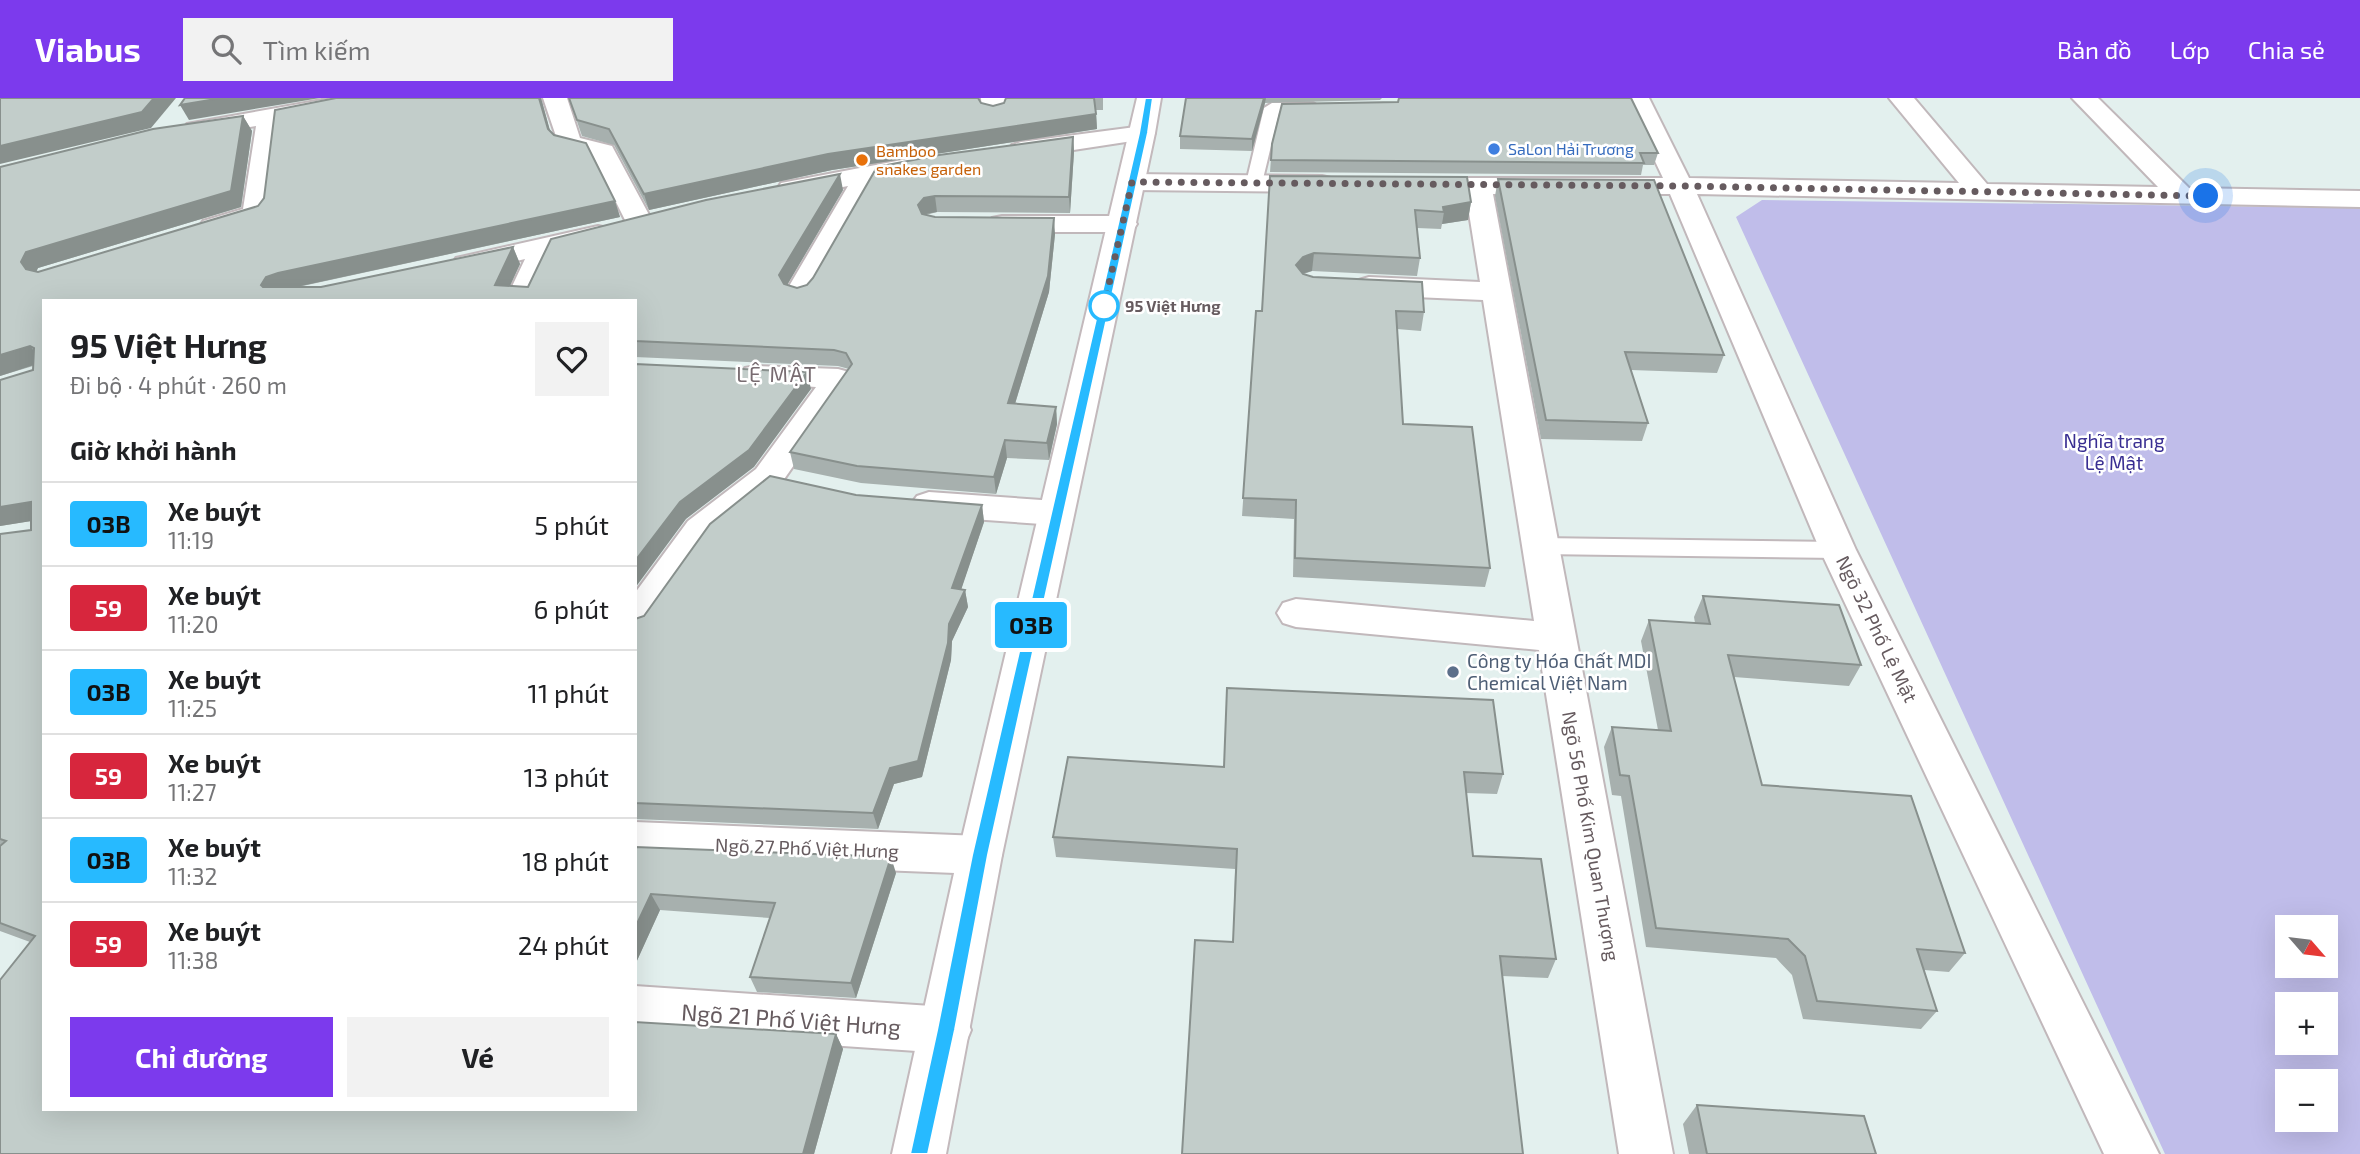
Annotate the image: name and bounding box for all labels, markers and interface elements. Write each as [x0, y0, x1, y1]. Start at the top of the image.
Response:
search box [183, 18, 673, 81]
text: Viabus [35, 29, 141, 69]
icon: search [207, 30, 245, 68]
text: Tìm kiếm [263, 34, 371, 65]
text: Bản đồ [2057, 35, 2132, 64]
text: Lớp [2170, 35, 2210, 64]
text: Chia sẻ [2248, 35, 2325, 64]
place label: SaLon Hải Trương [1508, 139, 1634, 158]
place label: Bamboo snakes garden [876, 141, 981, 178]
marker: SaLon Hải Trương [1486, 141, 1502, 157]
marker: Bamboo snakes garden [854, 152, 870, 168]
your location [2188, 178, 2223, 213]
marker: 95 Việt Hưng [1089, 291, 1119, 321]
place label: 95 Việt Hưng [1125, 296, 1221, 315]
button: heart [535, 322, 609, 396]
text: 95 Việt Hưng [70, 325, 267, 365]
district label: LỆ MẬT [736, 361, 818, 386]
text: Đi bộ · 4 phút · 260 m [70, 371, 287, 399]
park label: Nghĩa trang Lệ Mật [2063, 429, 2165, 474]
text: Giờ khởi hành [70, 434, 237, 465]
text: Xe buýt [168, 495, 261, 526]
text: 03B [86, 509, 131, 538]
text: 5 phút [534, 509, 609, 540]
text: 11:19 [168, 526, 214, 554]
street label: Ngõ 32 Phố Lệ Mật [1832, 552, 1923, 706]
text: Xe buýt [168, 579, 261, 610]
text: 59 [95, 593, 122, 622]
text: 6 phút [533, 593, 609, 624]
line badge: 03B [991, 602, 1071, 648]
text: 11:20 [168, 610, 219, 638]
text: 03B [1009, 610, 1053, 639]
place label: Công ty Hóa Chất MDI Chemical Việt Nam [1467, 649, 1651, 694]
text: Xe buýt [168, 663, 261, 694]
marker: Công ty Hóa Chất MDI Chemical Việt Nam [1445, 664, 1461, 680]
text: 03B [86, 677, 131, 706]
text: 11 phút [528, 677, 609, 708]
text: 11:25 [168, 694, 217, 722]
street label: Ngõ 56 Phố Kim Quan Thượng [1558, 709, 1625, 963]
text: Xe buýt [168, 747, 261, 778]
text: 59 [95, 761, 122, 790]
text: 13 phút [523, 761, 609, 792]
text: 11:27 [168, 778, 216, 806]
text: Xe buýt [168, 831, 261, 862]
street label: Ngõ 27 Phố Việt Hưng [715, 833, 900, 862]
text: 03B [86, 845, 131, 874]
text: 18 phút [522, 845, 609, 876]
text: 11:32 [168, 862, 217, 890]
text: Xe buýt [168, 915, 261, 946]
north arrow [2275, 915, 2338, 978]
map controls [2275, 915, 2338, 1132]
text: 59 [95, 929, 122, 958]
text: 24 phút [518, 929, 609, 960]
text: 11:38 [168, 946, 219, 974]
button: + [2275, 992, 2338, 1055]
street label: Ngõ 21 Phố Việt Hưng [680, 997, 902, 1041]
button: Chỉ đường [70, 1017, 333, 1097]
button: Vé [347, 1017, 609, 1097]
button: − [2275, 1069, 2338, 1132]

